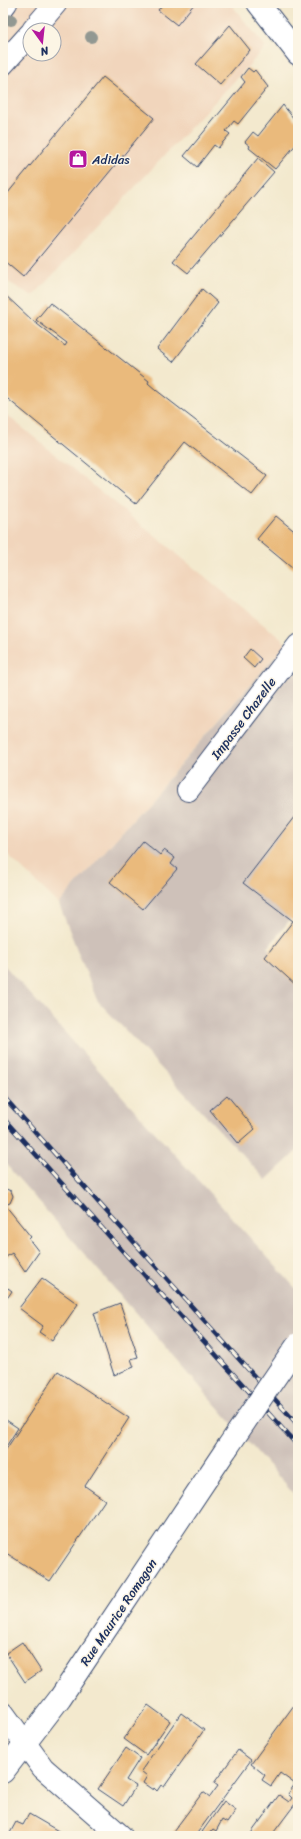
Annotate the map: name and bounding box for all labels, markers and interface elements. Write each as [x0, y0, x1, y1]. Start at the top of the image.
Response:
north arrow [22, 22, 62, 62]
text: N [38, 41, 52, 61]
shop icon: Adidas [67, 148, 89, 170]
place label: Adidas [91, 148, 130, 171]
street label: Impasse Chazelle [204, 672, 282, 765]
street label: Rue Maurice Romagon [74, 1554, 163, 1671]

